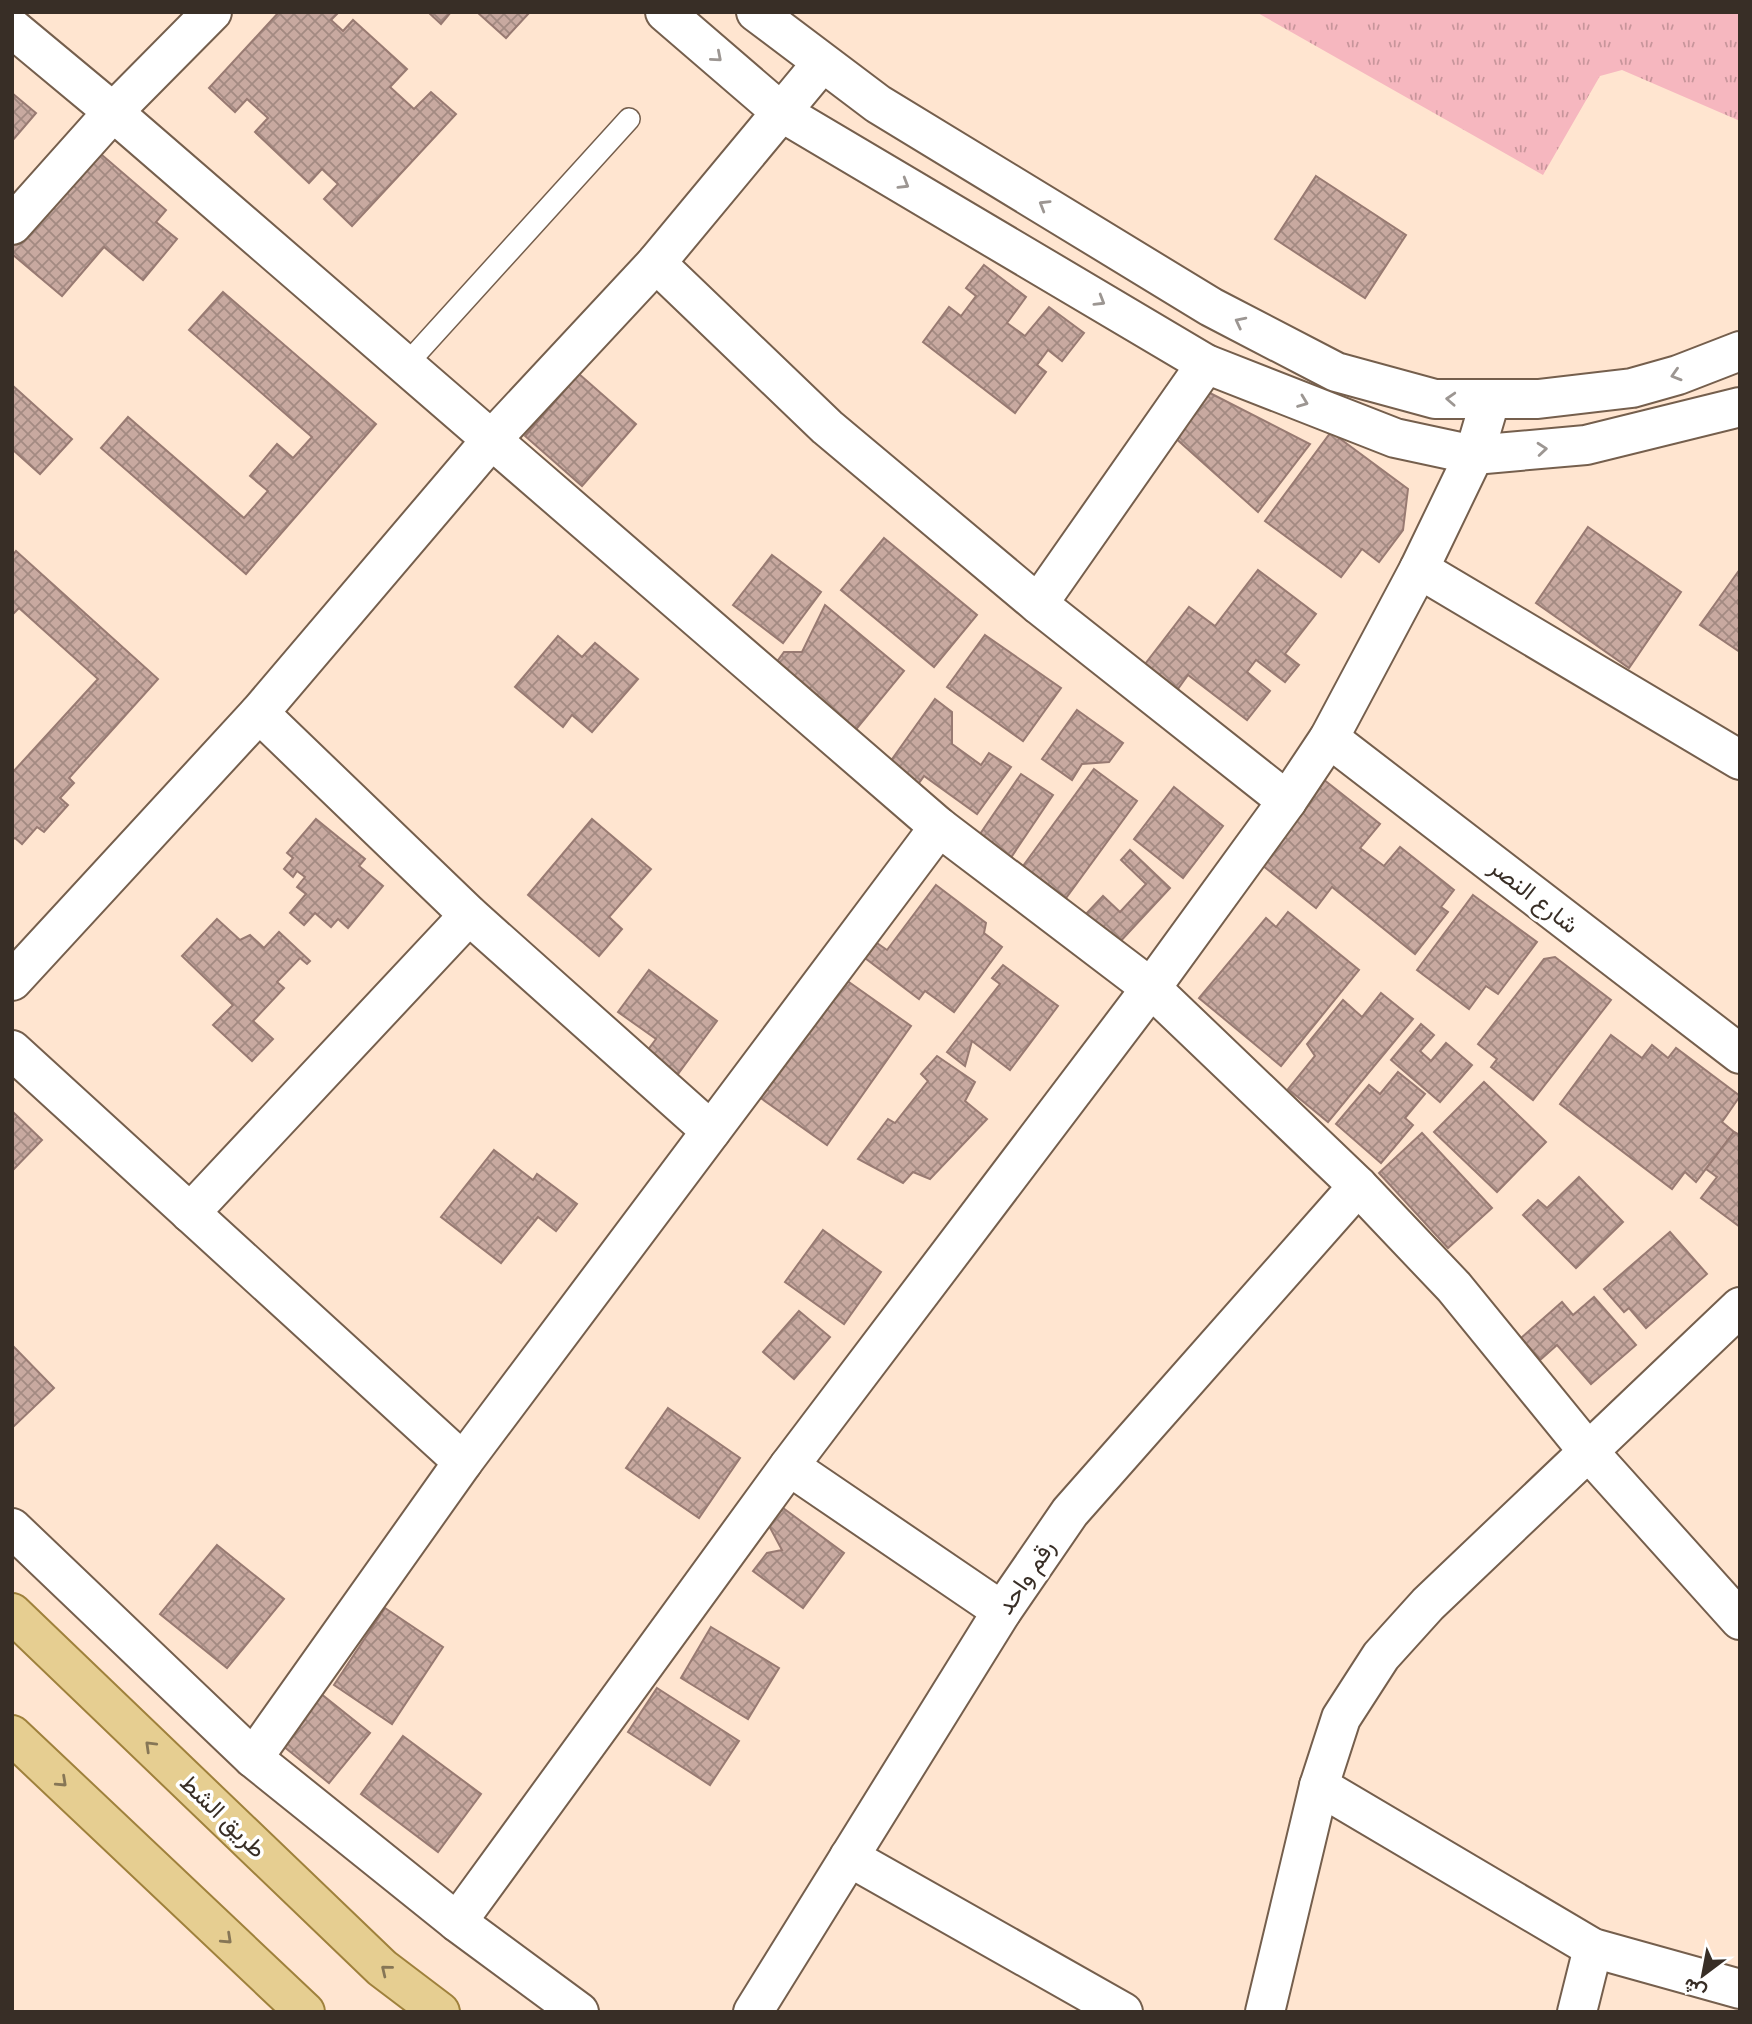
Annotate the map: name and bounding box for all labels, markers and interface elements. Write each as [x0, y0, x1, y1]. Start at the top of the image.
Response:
one-way arrow [709, 49, 722, 61]
one-way arrow [897, 176, 910, 189]
one-way arrow [1039, 200, 1052, 213]
one-way arrow [1092, 292, 1105, 305]
one-way arrow [1235, 316, 1247, 330]
one-way arrow [1671, 367, 1683, 382]
one-way arrow [1446, 392, 1457, 407]
one-way arrow [1296, 393, 1308, 407]
one-way arrow [1537, 442, 1548, 457]
street label: شارع النصر [1482, 851, 1585, 941]
street label: رقم واحد [989, 1533, 1063, 1621]
one-way arrow [145, 1741, 158, 1754]
street label: طريق الشط [174, 1767, 273, 1864]
one-way arrow [54, 1774, 67, 1787]
one-way arrow [219, 1930, 232, 1943]
north arrow [1668, 1940, 1738, 2010]
one-way arrow [381, 1966, 393, 1979]
text: ش [1678, 1973, 1710, 2006]

